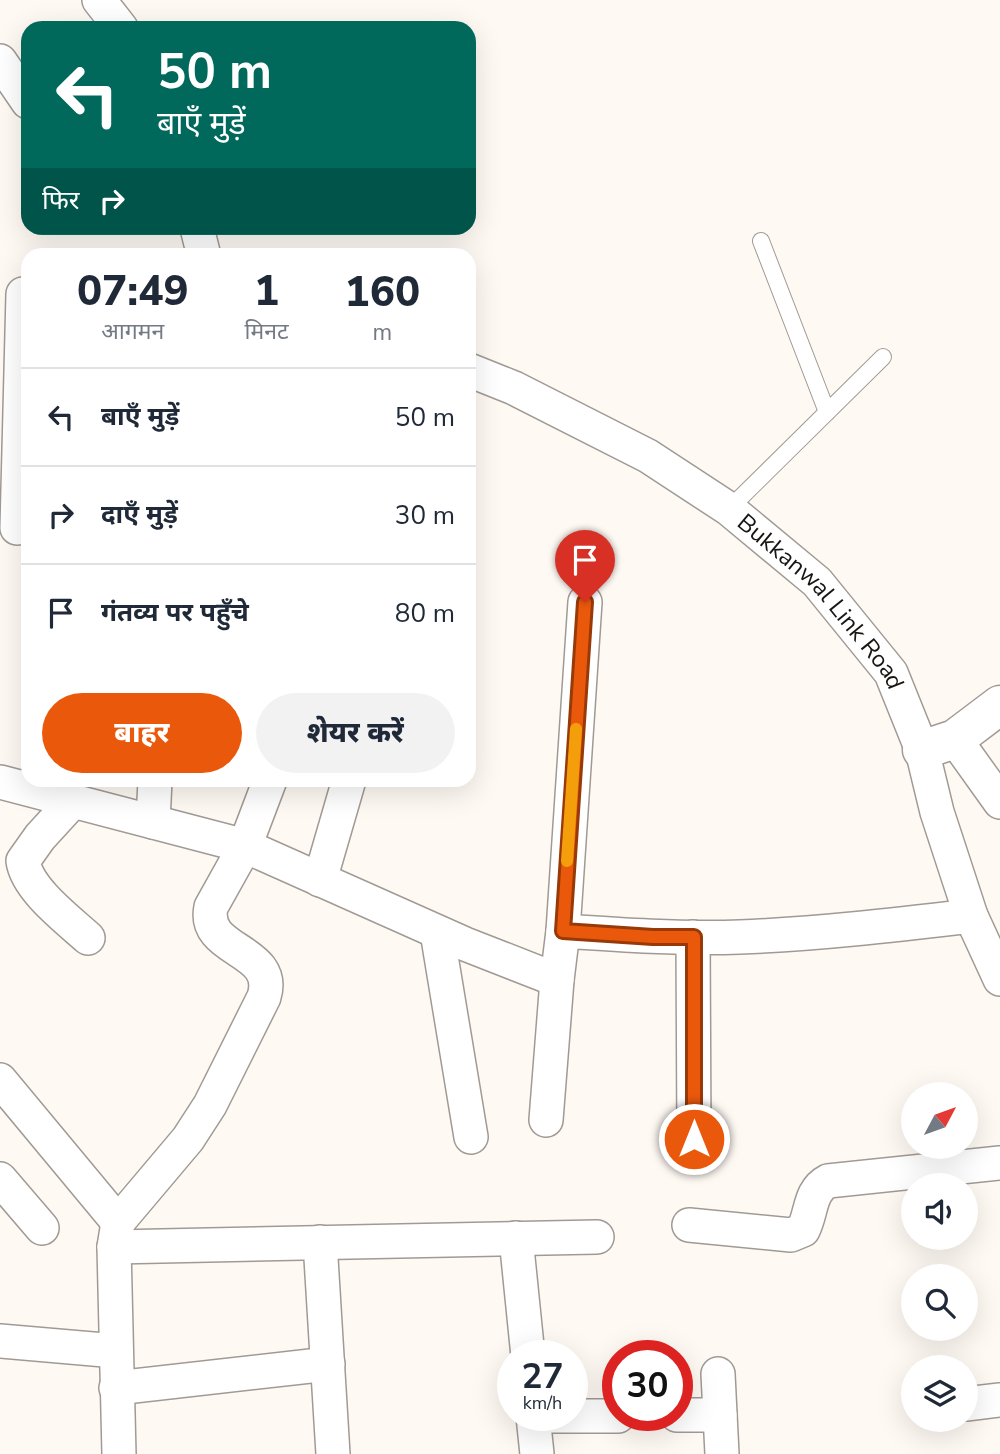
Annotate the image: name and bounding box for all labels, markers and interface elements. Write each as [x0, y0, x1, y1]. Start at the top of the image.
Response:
text: 50 m [157, 38, 272, 105]
icon: left [42, 49, 133, 140]
text: बाएँ मुड़ें [157, 102, 246, 145]
icon: right [93, 182, 131, 220]
text: फिर [42, 183, 79, 218]
text: 07:49 [77, 263, 189, 320]
text: 1 [254, 263, 279, 320]
text: 160 [344, 264, 420, 321]
text: आगमन [101, 316, 164, 347]
text: मिनट [245, 316, 289, 347]
text: m [372, 317, 392, 348]
icon: left [42, 398, 80, 436]
text: बाएँ मुड़ें [101, 399, 179, 434]
text: 50 m [395, 400, 455, 435]
icon: right [42, 496, 80, 534]
text: दाएँ मुड़ें [101, 497, 178, 532]
text: 30 m [395, 498, 455, 533]
street label: Bukkanwal Link Road [731, 507, 912, 694]
pin [555, 530, 615, 602]
icon: arrive [566, 541, 604, 579]
icon: arrive [42, 594, 80, 632]
text: गंतव्य पर पहुँचे [101, 595, 249, 630]
text: 80 m [395, 596, 455, 631]
button: बाहर [42, 693, 242, 773]
button: शेयर करें [256, 693, 455, 773]
north arrow [901, 1082, 978, 1158]
map controls [901, 1082, 978, 1432]
position arrow [657, 1102, 731, 1176]
button: sound [901, 1173, 978, 1250]
button: search [901, 1264, 978, 1341]
speed limit sign: 30 [602, 1340, 693, 1431]
text: 27 [521, 1353, 564, 1400]
button: layers [901, 1355, 978, 1432]
text: km/h [523, 1391, 562, 1415]

